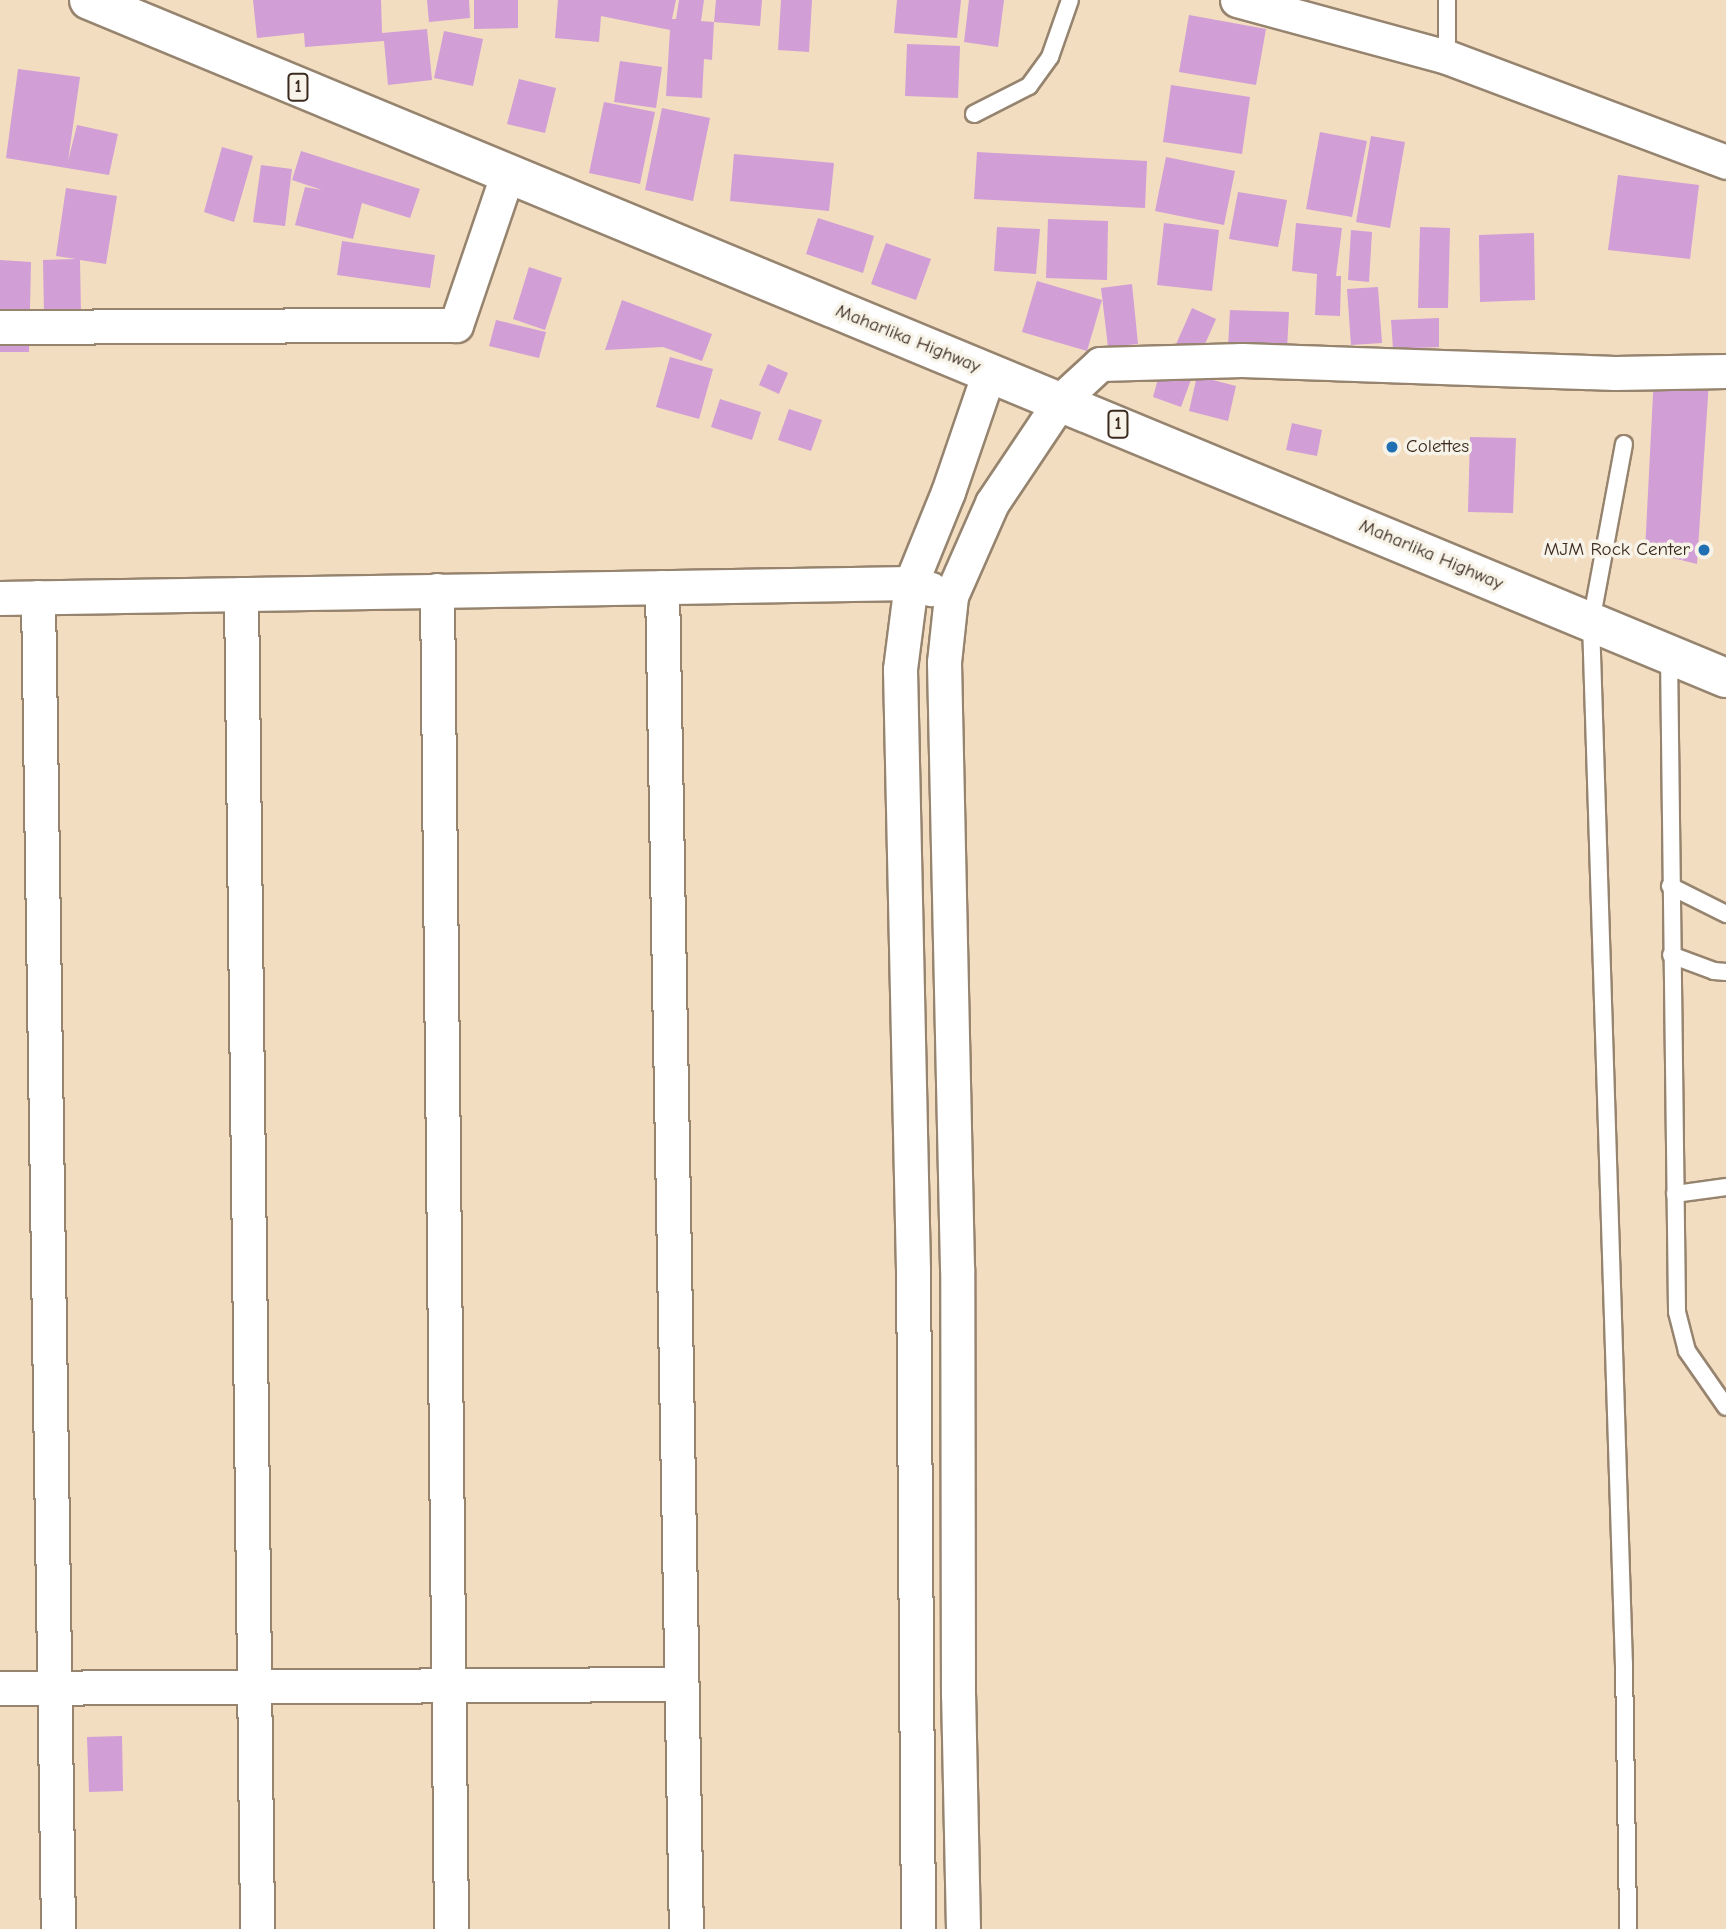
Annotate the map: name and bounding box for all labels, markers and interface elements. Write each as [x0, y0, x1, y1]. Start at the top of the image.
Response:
road number: 1 [286, 72, 310, 102]
street label: Maharlika Highway [832, 300, 984, 378]
road number: 1 [1106, 410, 1130, 438]
place label: Colettes [1406, 436, 1469, 458]
marker: Colettes [1384, 439, 1400, 455]
street label: Maharlika Highway [1356, 514, 1506, 596]
place label: MJM Rock Center [1544, 539, 1690, 561]
marker: MJM Rock Center [1696, 542, 1712, 558]

